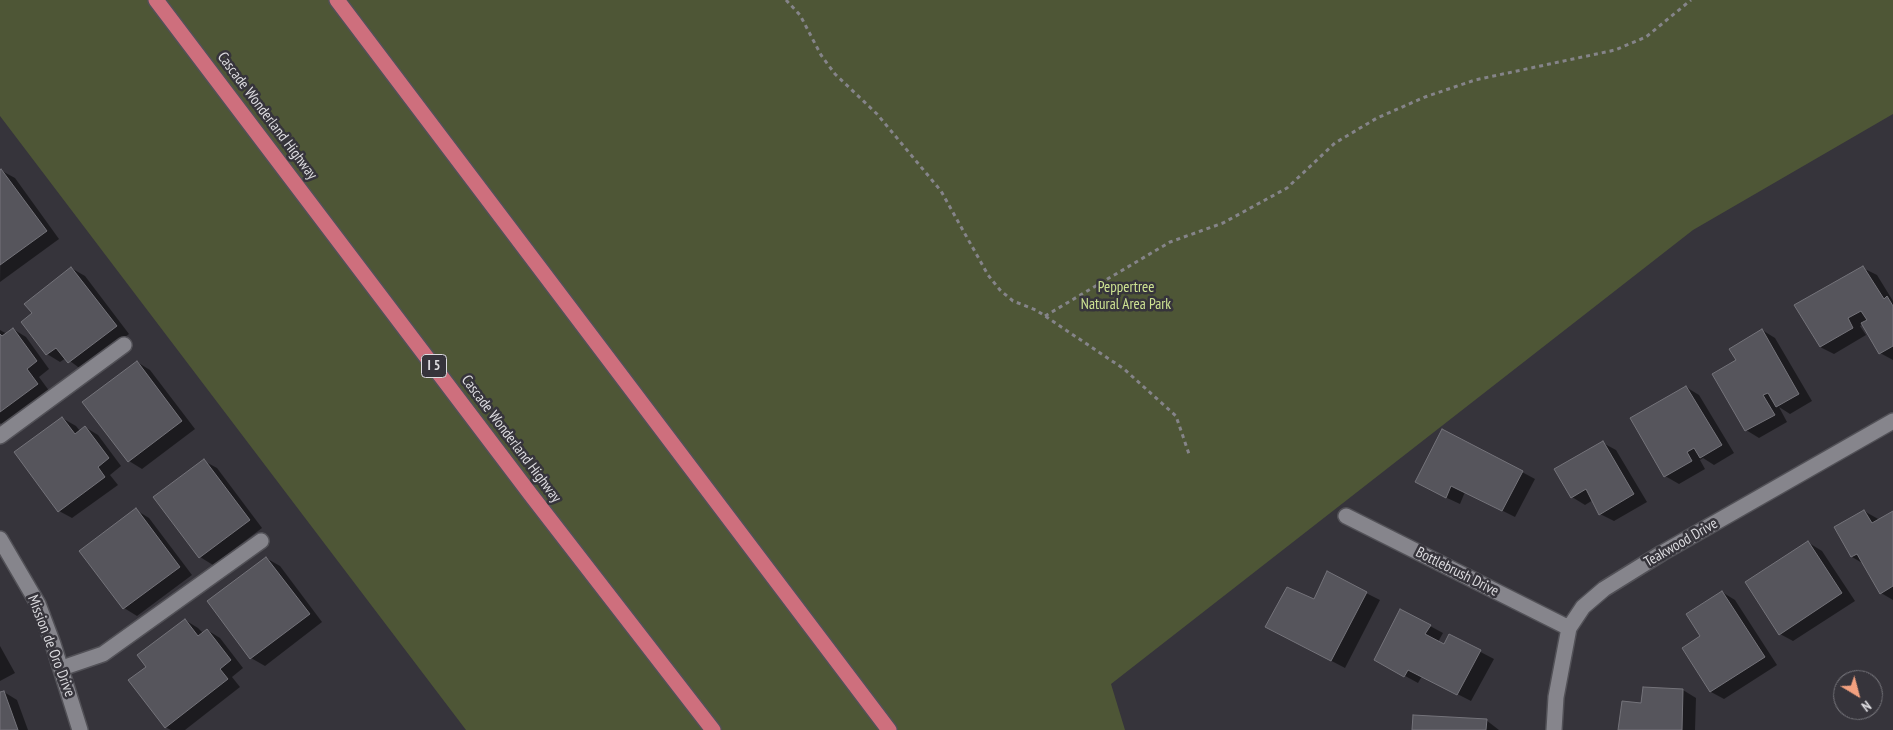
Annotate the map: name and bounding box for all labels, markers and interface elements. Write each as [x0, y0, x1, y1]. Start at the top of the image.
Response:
street label: Cascade Wonderland Highway [213, 49, 321, 183]
park label: Peppertree Natural Area Park [1081, 279, 1171, 314]
road number: I 5 [422, 354, 446, 378]
street label: Cascade Wonderland Highway [457, 372, 565, 506]
street label: Teakwood Drive [1641, 515, 1721, 571]
street label: Bottlebrush Drive [1412, 543, 1502, 601]
street label: Mission de Oro Drive [23, 593, 79, 699]
north arrow [1833, 670, 1883, 720]
text: N [1858, 697, 1875, 716]

